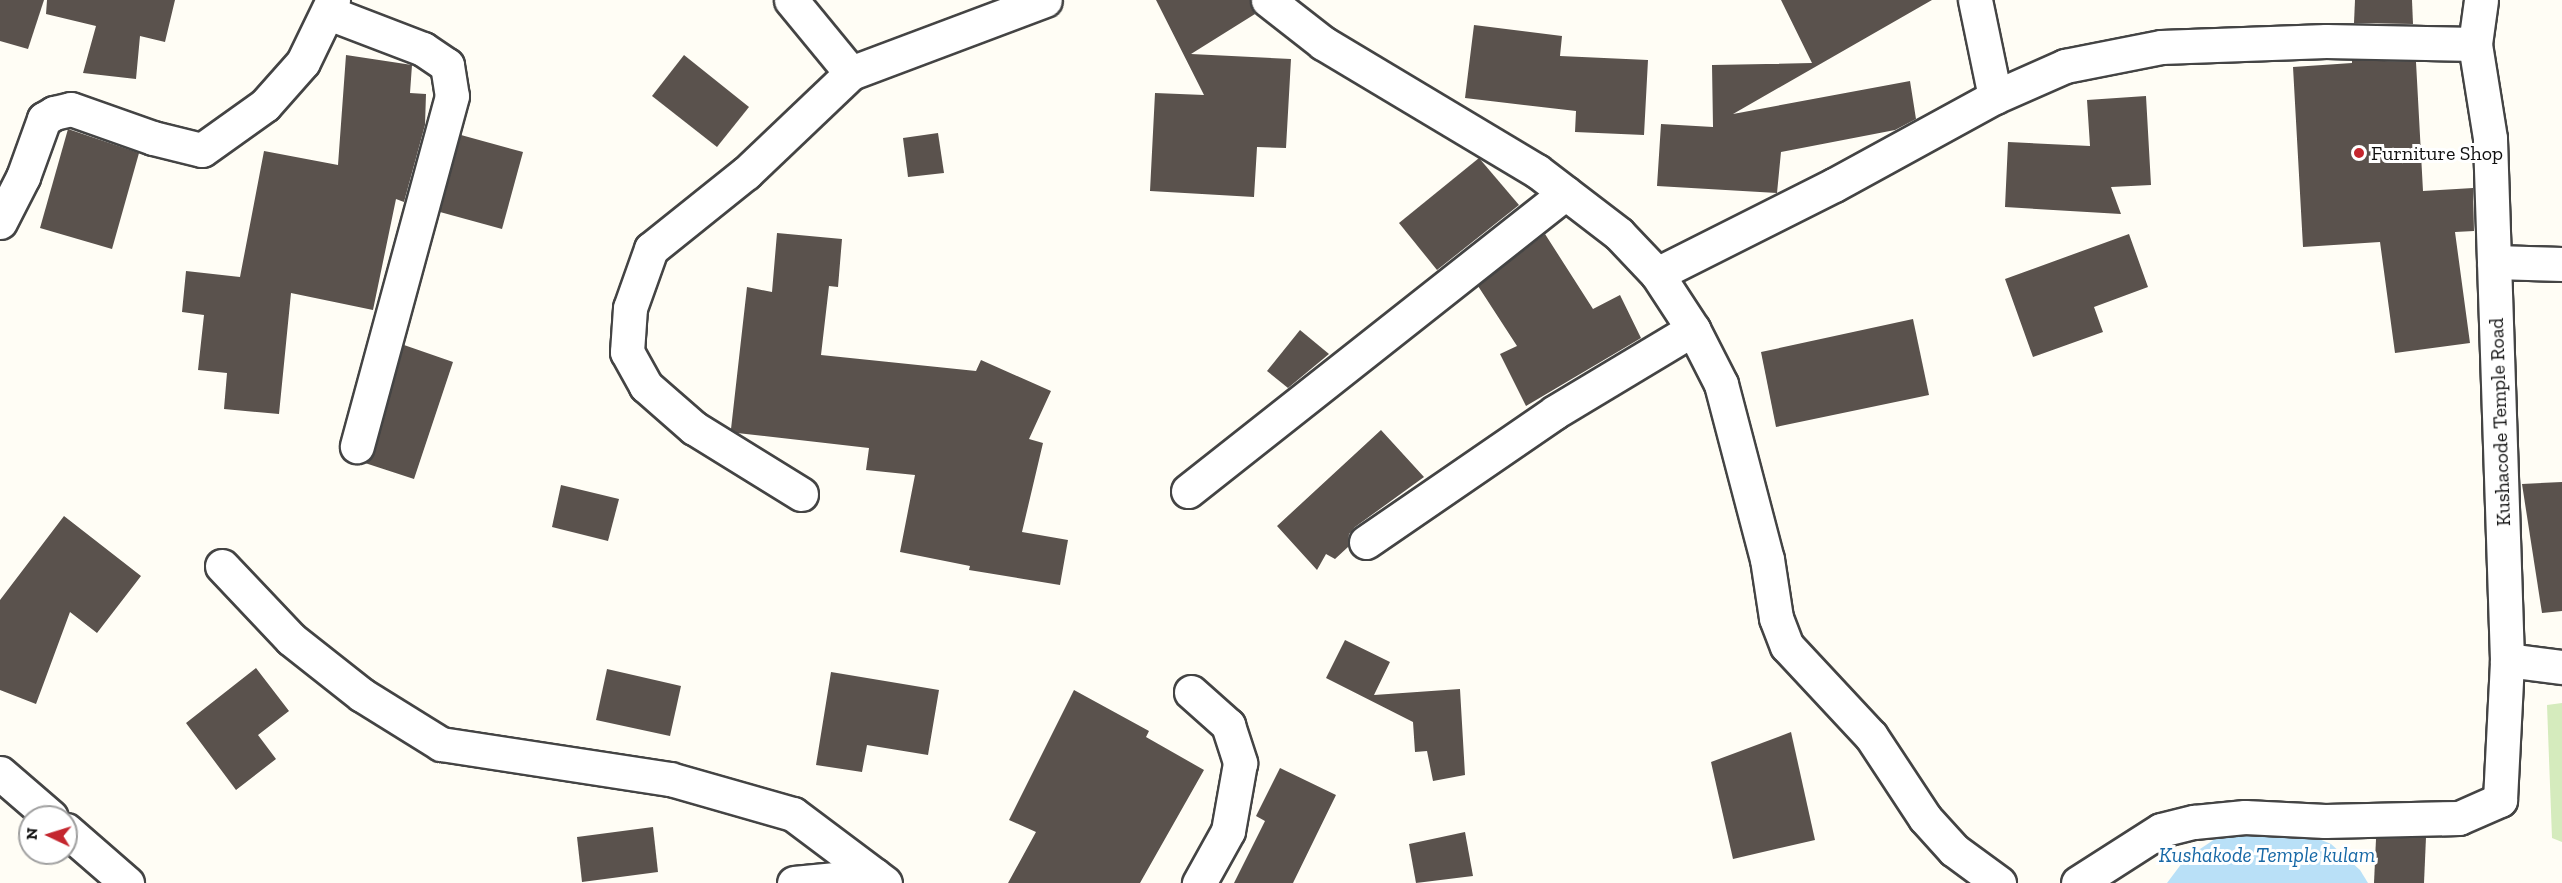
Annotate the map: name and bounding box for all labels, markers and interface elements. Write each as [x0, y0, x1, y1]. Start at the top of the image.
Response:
place label: Furniture Shop [2371, 141, 2503, 165]
marker: Furniture Shop [2352, 146, 2366, 160]
street label: Kushacode Temple Road [2484, 317, 2516, 527]
north arrow [18, 805, 78, 865]
text: N [22, 827, 41, 841]
water label: Kushakode Temple kulam [2159, 842, 2375, 868]

